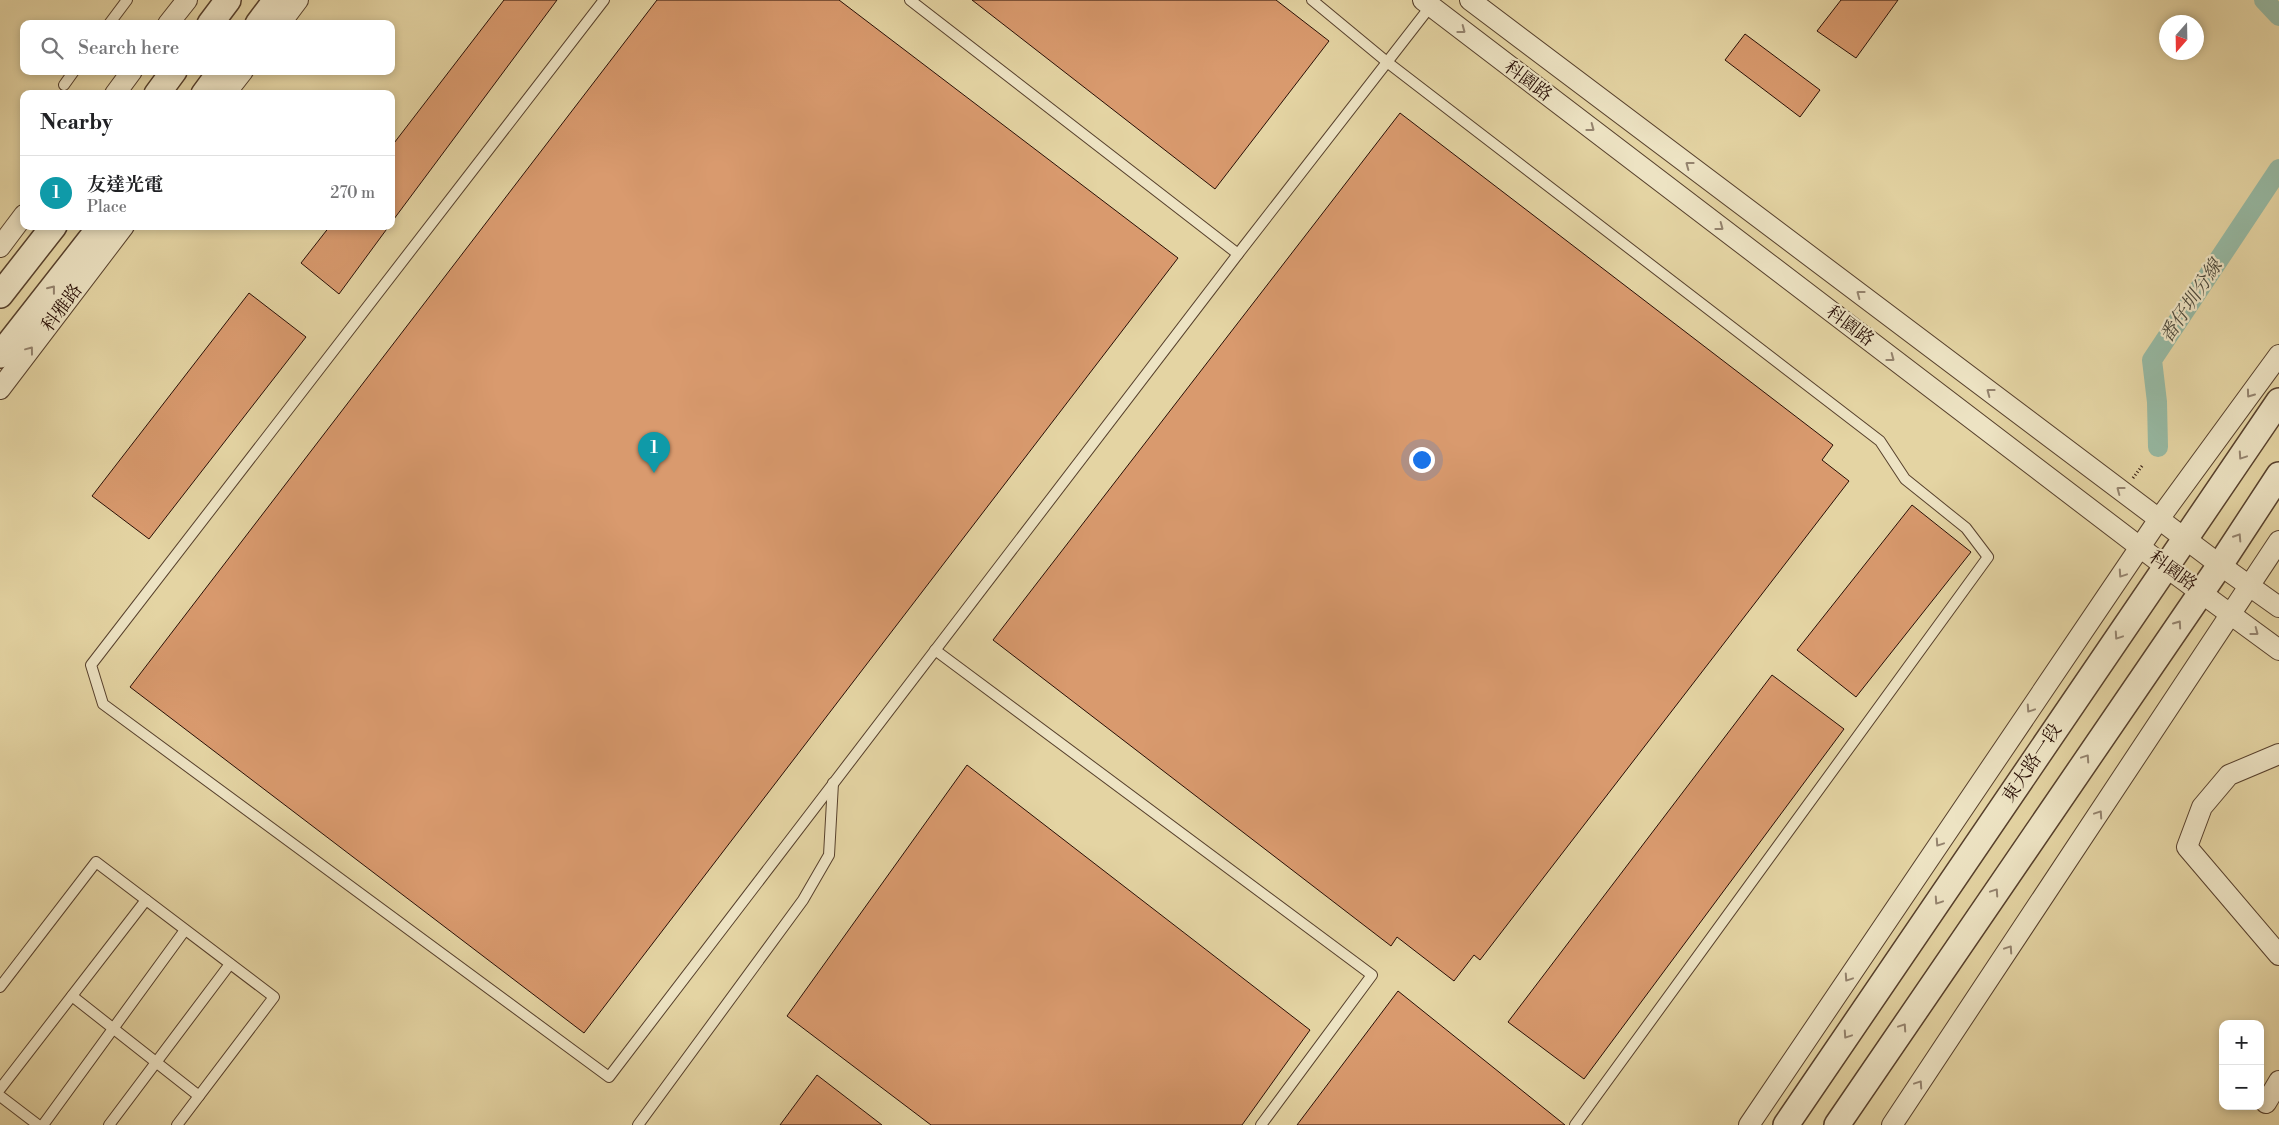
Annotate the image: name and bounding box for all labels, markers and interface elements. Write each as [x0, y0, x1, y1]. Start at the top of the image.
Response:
north arrow [2159, 15, 2204, 60]
search box [20, 20, 395, 75]
one-way arrow [1456, 24, 1466, 33]
icon: search [38, 34, 66, 62]
text: Search here [78, 36, 179, 60]
street label: 科園路 [1500, 56, 1556, 106]
text: Nearby [40, 110, 113, 136]
one-way arrow [1585, 123, 1594, 131]
one-way arrow [1685, 161, 1694, 170]
text: 友達光電 [87, 173, 163, 197]
text: 1 [52, 183, 60, 203]
text: 270 m [330, 183, 375, 203]
text: Place [87, 197, 127, 217]
one-way arrow [1714, 221, 1724, 230]
water label: 番仔圳分線 [2154, 253, 2229, 347]
street label: 科雅路 [37, 280, 87, 336]
one-way arrow [46, 286, 54, 295]
one-way arrow [1856, 291, 1866, 300]
street label: 科園路 [1822, 301, 1878, 351]
one-way arrow [24, 347, 32, 356]
one-way arrow [1885, 352, 1894, 360]
one-way arrow [2247, 388, 2256, 398]
one-way arrow [1986, 389, 1996, 398]
pin: 1 [638, 432, 670, 473]
your location [1409, 447, 1435, 473]
one-way arrow [2239, 450, 2248, 460]
one-way arrow [2117, 487, 2126, 495]
one-way arrow [2232, 534, 2241, 543]
street label: 科園路 [2144, 546, 2202, 596]
one-way arrow [2118, 569, 2128, 578]
one-way arrow [2172, 620, 2181, 630]
one-way arrow [2249, 626, 2259, 635]
one-way arrow [2115, 631, 2124, 640]
one-way arrow [2027, 703, 2037, 712]
street label: 東大路一段 [1997, 719, 2067, 807]
one-way arrow [2080, 754, 2089, 764]
one-way arrow [2093, 810, 2102, 819]
one-way arrow [1936, 838, 1946, 847]
one-way arrow [1989, 889, 1998, 898]
one-way arrow [1935, 895, 1944, 905]
one-way arrow [2003, 945, 2012, 955]
one-way arrow [1845, 972, 1854, 981]
map controls [2219, 1020, 2264, 1110]
button: + [2219, 1020, 2264, 1065]
one-way arrow [1897, 1023, 1906, 1033]
one-way arrow [1844, 1030, 1853, 1039]
button: − [2219, 1065, 2264, 1110]
one-way arrow [1913, 1081, 1922, 1090]

